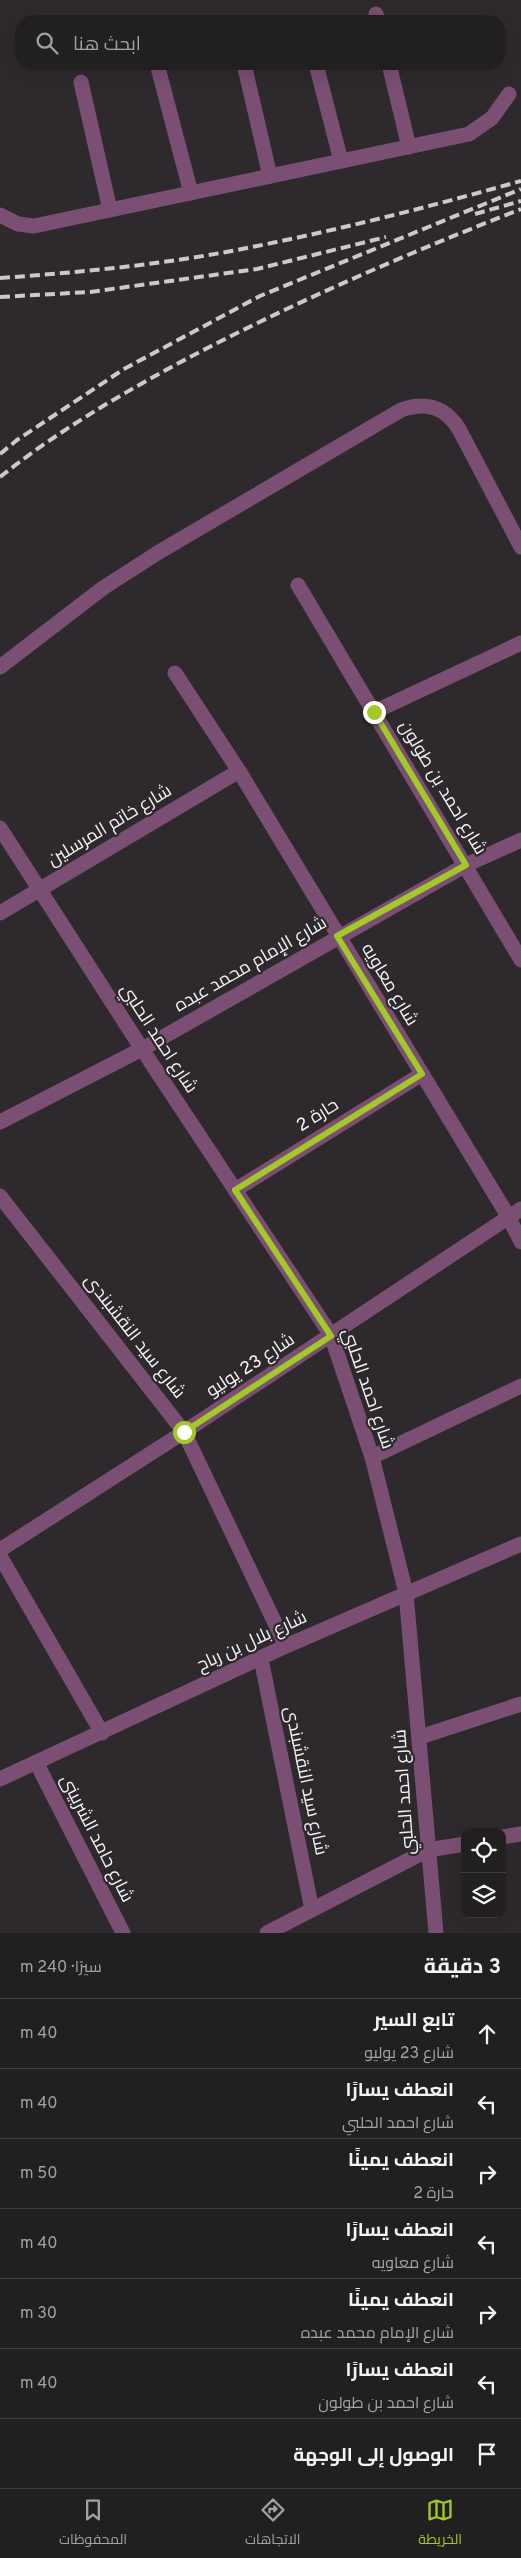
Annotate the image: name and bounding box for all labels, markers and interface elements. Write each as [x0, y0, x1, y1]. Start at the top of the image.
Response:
search box [15, 15, 506, 70]
icon: search [33, 29, 61, 57]
text: ابحث هنا [73, 33, 141, 57]
route end [363, 701, 386, 724]
street label: شارع احمد بن طولون [393, 717, 491, 859]
street label: شارع خاتم المرسلين [44, 780, 176, 872]
street label: شارع الإمام محمد عبده [171, 912, 331, 1018]
street label: شارع معاويه [355, 939, 423, 1031]
street label: شارع احمد الحلبي [113, 980, 202, 1099]
street label: حارة 2 [292, 1094, 344, 1138]
street label: شارع سيد النقشبندى [78, 1270, 190, 1404]
street label: شارع احمد الحلبي [335, 1326, 398, 1453]
street label: شارع 23 يوليو [202, 1329, 300, 1403]
route start [173, 1421, 196, 1444]
street label: شارع بلال بن رباح [193, 1606, 311, 1678]
street label: شارع سيد النقشبندى [278, 1704, 332, 1858]
street label: شارع احمد الحلبي [389, 1728, 422, 1856]
street label: شارع حامد الشربينى [54, 1771, 138, 1907]
map controls [461, 1828, 506, 1918]
button: locate [461, 1828, 506, 1873]
button: layers [461, 1873, 506, 1918]
text: 3 دقيقة [424, 1954, 501, 1981]
text: سيرًا · 240 m [20, 1958, 102, 1978]
text: تابع السير [374, 2009, 454, 2033]
icon: ahead [473, 2020, 501, 2048]
text: 40 m [20, 2024, 58, 2044]
text: شارع 23 يوليو [364, 2044, 454, 2064]
text: انعطف يسارًا [346, 2079, 454, 2103]
icon: left [473, 2090, 501, 2118]
text: 40 m [20, 2094, 58, 2114]
text: شارع احمد الحلبي [342, 2114, 454, 2134]
text: انعطف يمينًا [348, 2149, 454, 2173]
icon: right [473, 2160, 501, 2188]
text: 50 m [20, 2164, 58, 2184]
text: حارة 2 [413, 2184, 454, 2204]
text: انعطف يسارًا [346, 2219, 454, 2243]
icon: left [473, 2230, 501, 2258]
text: 40 m [20, 2234, 58, 2254]
text: شارع معاويه [372, 2254, 454, 2274]
text: انعطف يمينًا [348, 2289, 454, 2313]
icon: right [473, 2300, 501, 2328]
text: 30 m [20, 2304, 57, 2324]
text: شارع الإمام محمد عبده [301, 2324, 454, 2344]
text: انعطف يسارًا [346, 2359, 454, 2383]
icon: left [473, 2370, 501, 2398]
text: 40 m [20, 2374, 58, 2394]
text: شارع احمد بن طولون [318, 2394, 454, 2414]
icon: arrive [473, 2440, 501, 2468]
text: الوصول إلى الوجهة [293, 2444, 454, 2468]
tab: المحفوظات [59, 2496, 127, 2552]
tab: الاتجاهات [245, 2496, 300, 2552]
tab: الخريطة [418, 2496, 462, 2552]

